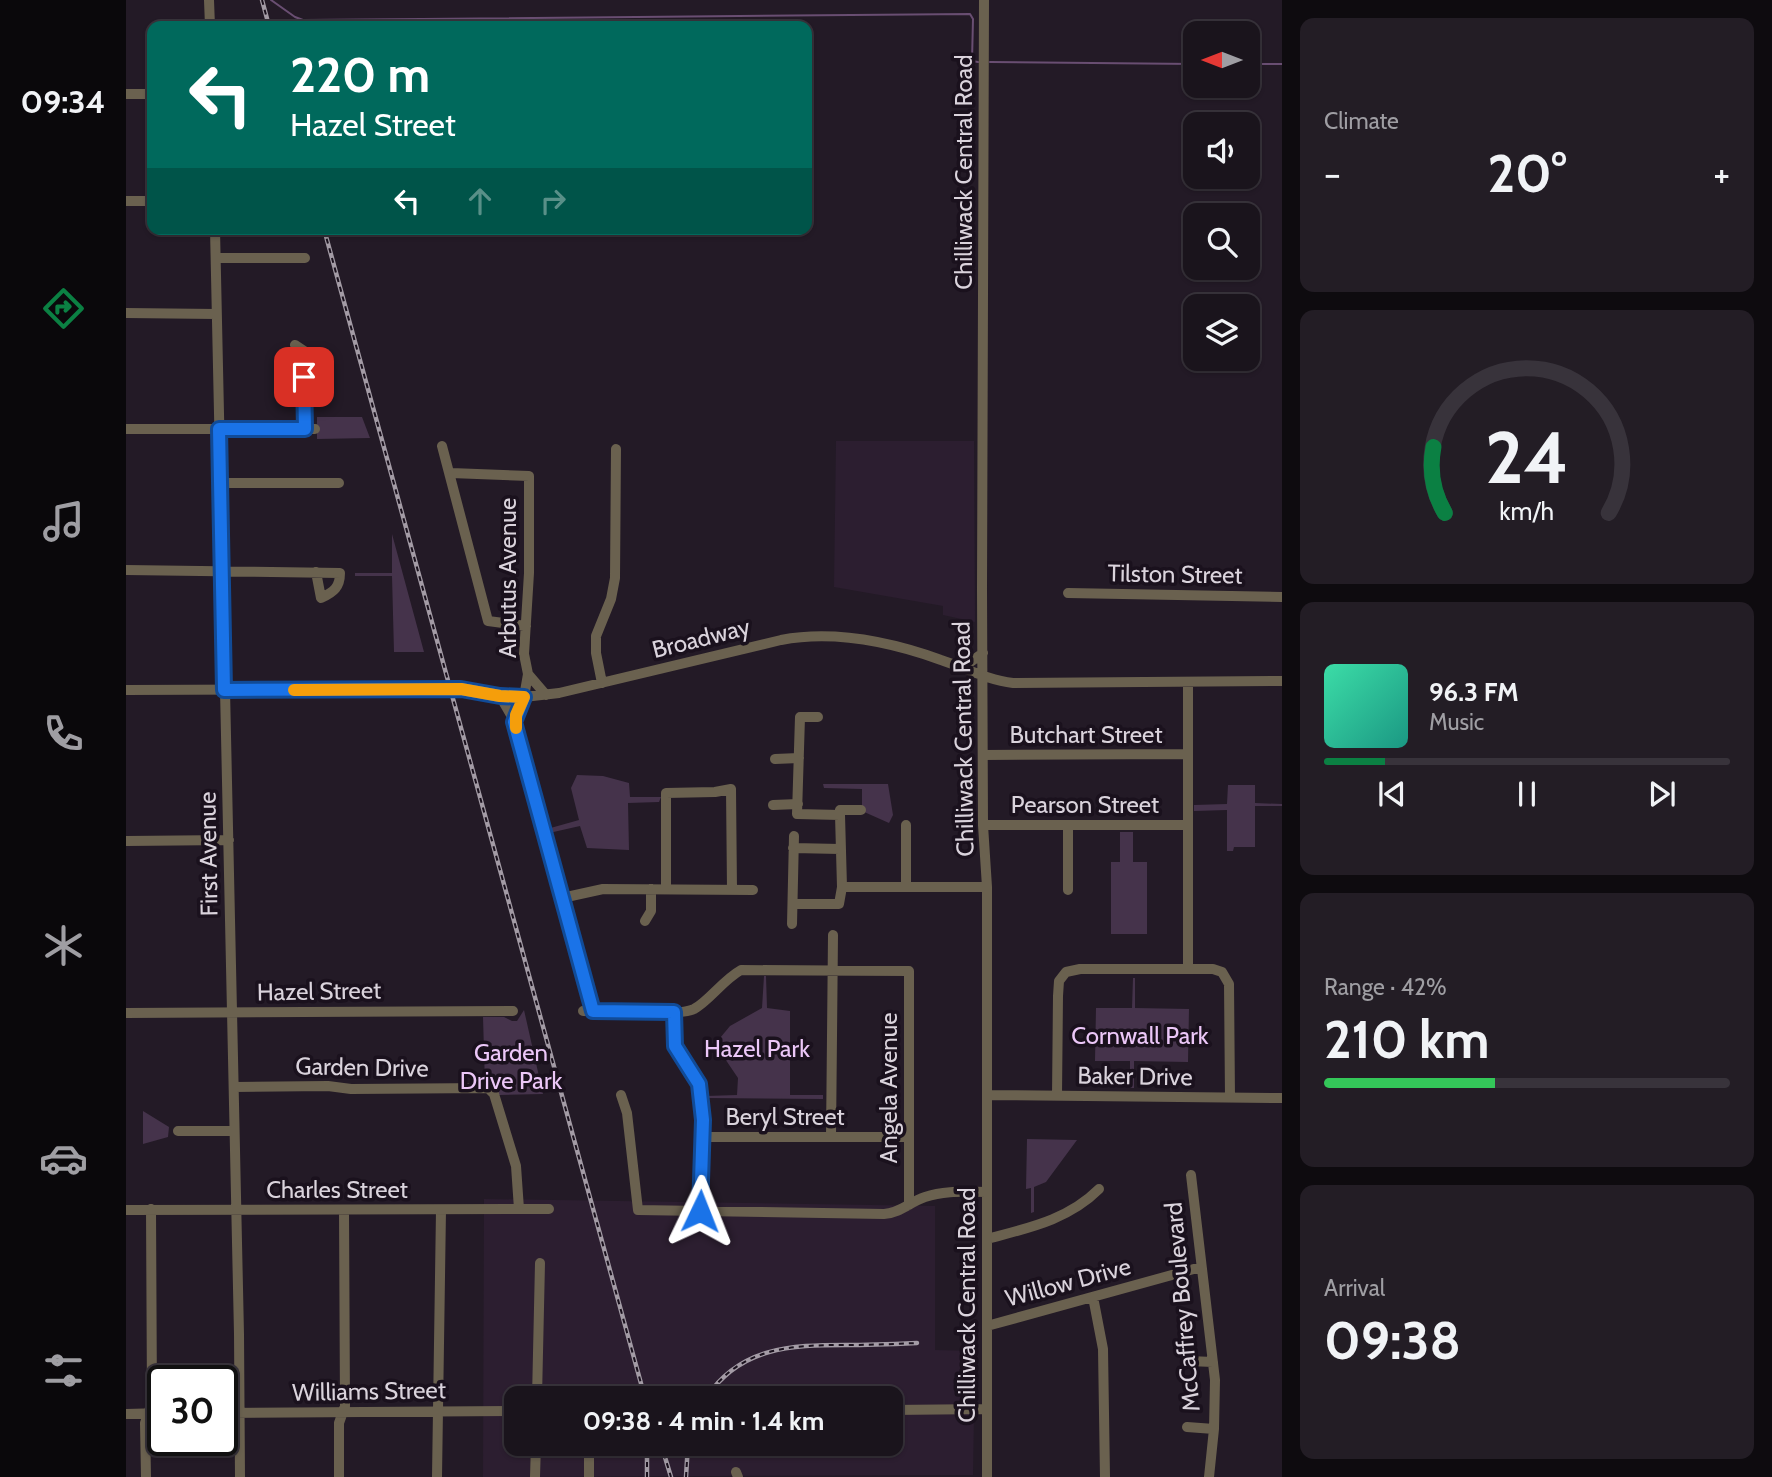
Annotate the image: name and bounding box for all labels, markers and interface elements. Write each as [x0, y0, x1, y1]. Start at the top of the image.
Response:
north arrow [1183, 21, 1260, 98]
map controls [1183, 21, 1260, 371]
text: 220 m [290, 45, 430, 104]
icon: left [175, 49, 266, 140]
street label: Chilliwack Central Road [949, 54, 978, 290]
text: 09:34 [21, 82, 105, 121]
text: Hazel Street [290, 105, 456, 144]
text: Climate [1324, 107, 1399, 135]
button: sound [1183, 112, 1260, 189]
text: 20° [1487, 142, 1567, 205]
text: − [1324, 150, 1341, 197]
text: + [1713, 150, 1730, 197]
icon: left [388, 182, 426, 220]
icon: ahead [461, 182, 499, 220]
icon: right [534, 182, 572, 220]
button: search [1183, 203, 1260, 280]
icon: directions [39, 284, 88, 333]
button: layers [1183, 294, 1260, 371]
pin [274, 347, 334, 407]
icon: arrive [285, 358, 323, 396]
text: 24 [1485, 413, 1569, 501]
text: km/h [1500, 495, 1554, 525]
icon: music [39, 497, 88, 546]
street label: Arbutus Avenue [493, 498, 522, 658]
street label: Tilston Street [1107, 558, 1243, 590]
street label: Broadway [649, 612, 753, 664]
street label: Chilliwack Central Road [946, 621, 980, 857]
text: 96.3 FM [1429, 676, 1519, 708]
text: Music [1429, 708, 1484, 736]
icon: phone [39, 709, 88, 758]
street label: Butchart Street [1010, 720, 1162, 749]
icon: previous [1373, 775, 1411, 813]
icon: pause [1508, 775, 1546, 813]
icon: next [1643, 775, 1681, 813]
street label: Pearson Street [1011, 790, 1159, 819]
street label: First Avenue [192, 791, 224, 917]
icon: climate [39, 921, 88, 970]
text: Range · 42% [1324, 973, 1447, 1001]
street label: Hazel Street [257, 975, 381, 1007]
text: 210 km [1324, 1008, 1490, 1071]
street label: Angela Avenue [874, 1012, 903, 1164]
park label: Cornwall Park [1071, 1021, 1209, 1050]
park label: Hazel Park [704, 1034, 810, 1063]
park label: Garden Drive Park [460, 1038, 562, 1095]
street label: Garden Drive [295, 1051, 429, 1083]
street label: Baker Drive [1077, 1060, 1193, 1092]
street label: Beryl Street [725, 1102, 845, 1131]
icon: car [39, 1134, 88, 1183]
position arrow [663, 1174, 737, 1248]
street label: Charles Street [266, 1175, 408, 1204]
street label: Chilliwack Central Road [952, 1187, 981, 1423]
street label: McCaffrey Boulevard [1158, 1201, 1206, 1413]
street label: Willow Drive [1002, 1251, 1134, 1313]
text: Arrival [1324, 1274, 1385, 1302]
text: 09:38 [1324, 1309, 1461, 1372]
icon: filters [39, 1346, 88, 1395]
speed limit sign: 30 [147, 1365, 238, 1456]
street label: Williams Street [292, 1375, 446, 1407]
text: 09:38 · 4 min · 1.4 km [583, 1405, 824, 1437]

